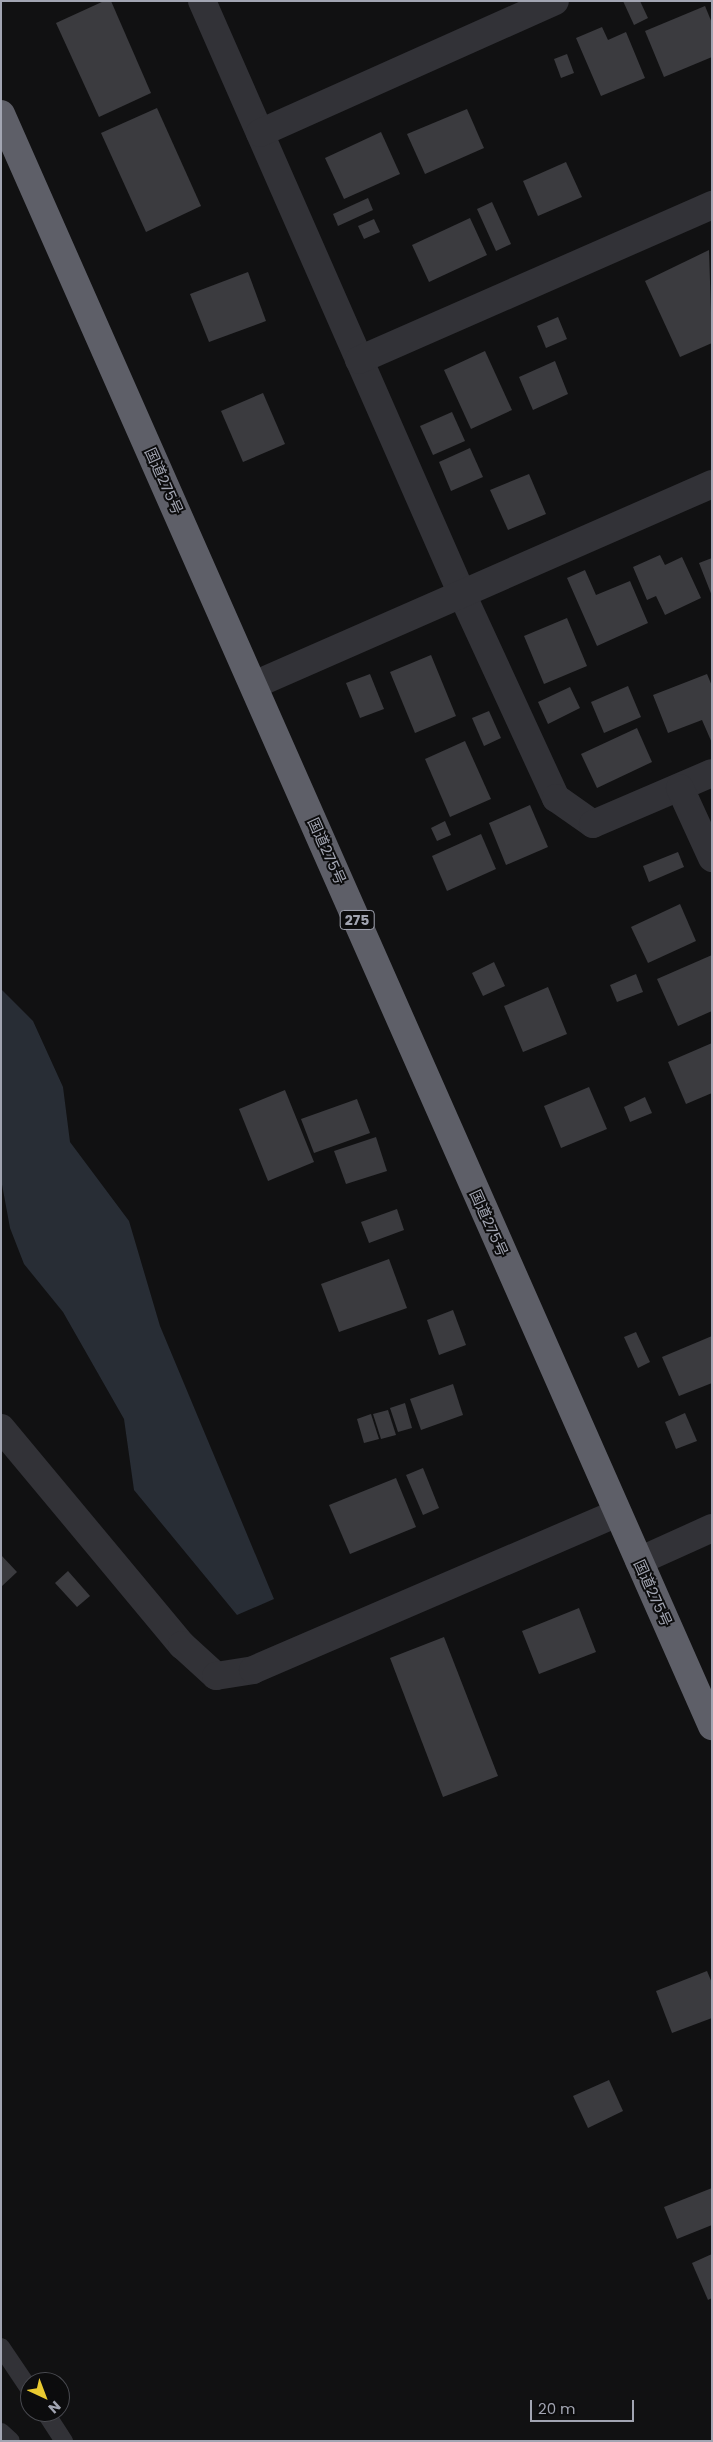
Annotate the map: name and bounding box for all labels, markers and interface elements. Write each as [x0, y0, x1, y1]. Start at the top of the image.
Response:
street label: 国道275号 [141, 445, 187, 517]
street label: 国道275号 [304, 815, 350, 887]
road number: 275 [340, 908, 374, 932]
street label: 国道275号 [466, 1187, 512, 1259]
street label: 国道275号 [630, 1557, 676, 1629]
north arrow [20, 2372, 70, 2422]
scale bar [533, 2390, 637, 2422]
text: N [44, 2396, 65, 2418]
text: 20 m [538, 2398, 576, 2419]

